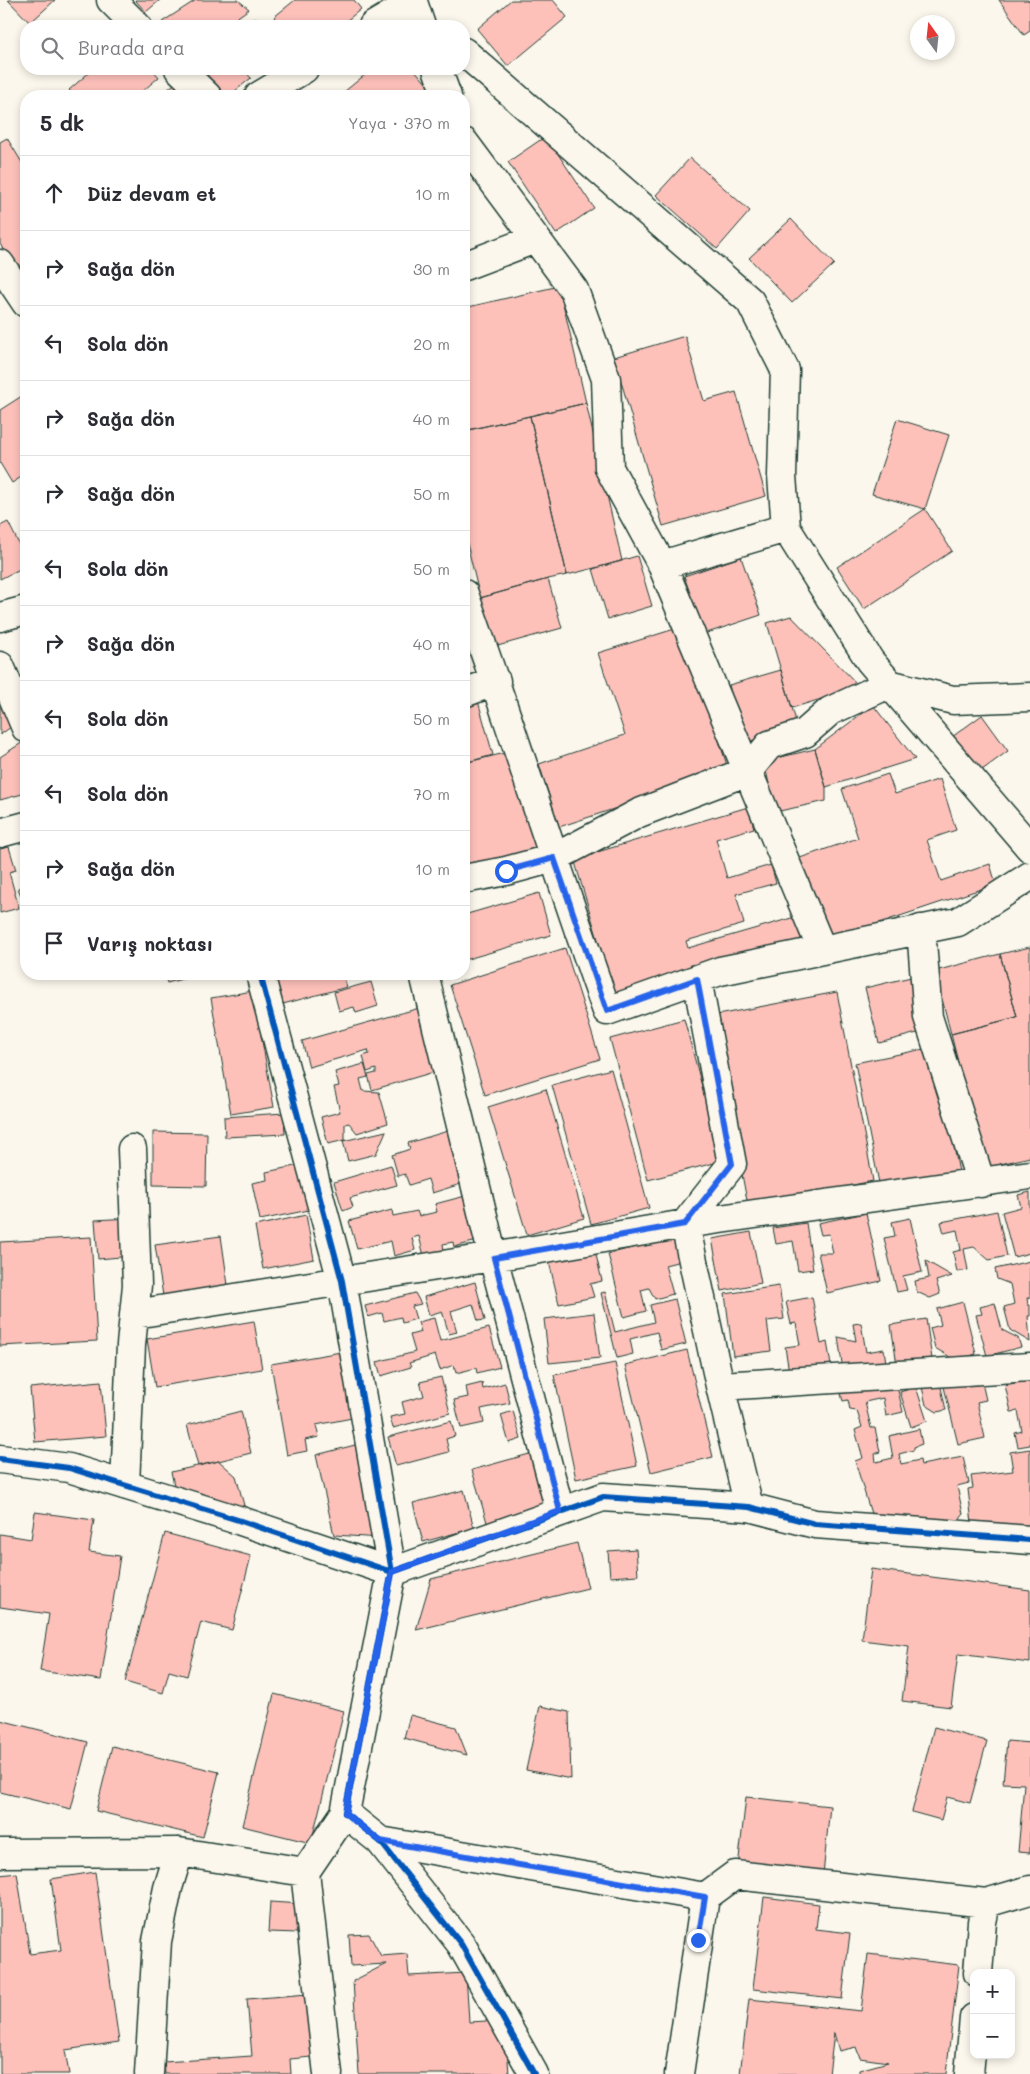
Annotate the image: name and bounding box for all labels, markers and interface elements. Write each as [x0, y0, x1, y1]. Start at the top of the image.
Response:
north arrow [910, 15, 955, 60]
search box [20, 20, 470, 75]
icon: search [38, 34, 66, 62]
text: Burada ara [78, 35, 185, 60]
text: 5 dk [40, 109, 84, 136]
text: Yaya · 370 m [348, 112, 450, 133]
icon: ahead [40, 179, 68, 207]
text: Düz devam et [87, 181, 216, 206]
text: 10 m [415, 183, 450, 204]
icon: right [40, 254, 68, 282]
text: Sağa dön [87, 256, 175, 281]
text: 30 m [413, 258, 450, 279]
icon: left [40, 329, 68, 357]
text: Sola dön [87, 331, 169, 356]
text: 20 m [413, 333, 450, 354]
icon: right [40, 404, 68, 432]
text: Sağa dön [87, 406, 175, 431]
text: 40 m [413, 408, 450, 429]
icon: right [40, 479, 68, 507]
text: Sağa dön [87, 481, 175, 506]
text: 50 m [413, 483, 450, 504]
icon: left [40, 554, 68, 582]
text: Sola dön [87, 556, 169, 581]
text: 50 m [413, 558, 450, 579]
icon: right [40, 629, 68, 657]
text: Sağa dön [87, 631, 175, 656]
text: 40 m [413, 633, 450, 654]
icon: left [40, 704, 68, 732]
text: Sola dön [87, 706, 169, 731]
text: 50 m [413, 708, 450, 729]
icon: left [40, 779, 68, 807]
text: Sola dön [87, 781, 169, 806]
text: 70 m [413, 783, 450, 804]
icon: right [40, 854, 68, 882]
text: Sağa dön [87, 856, 175, 881]
text: 10 m [415, 858, 450, 879]
route start [495, 860, 518, 883]
icon: arrive [40, 929, 68, 957]
text: Varış noktası [87, 931, 213, 956]
route end [687, 1929, 710, 1952]
map controls [970, 1969, 1015, 2059]
button: + [970, 1969, 1015, 2014]
button: − [970, 2014, 1015, 2059]

